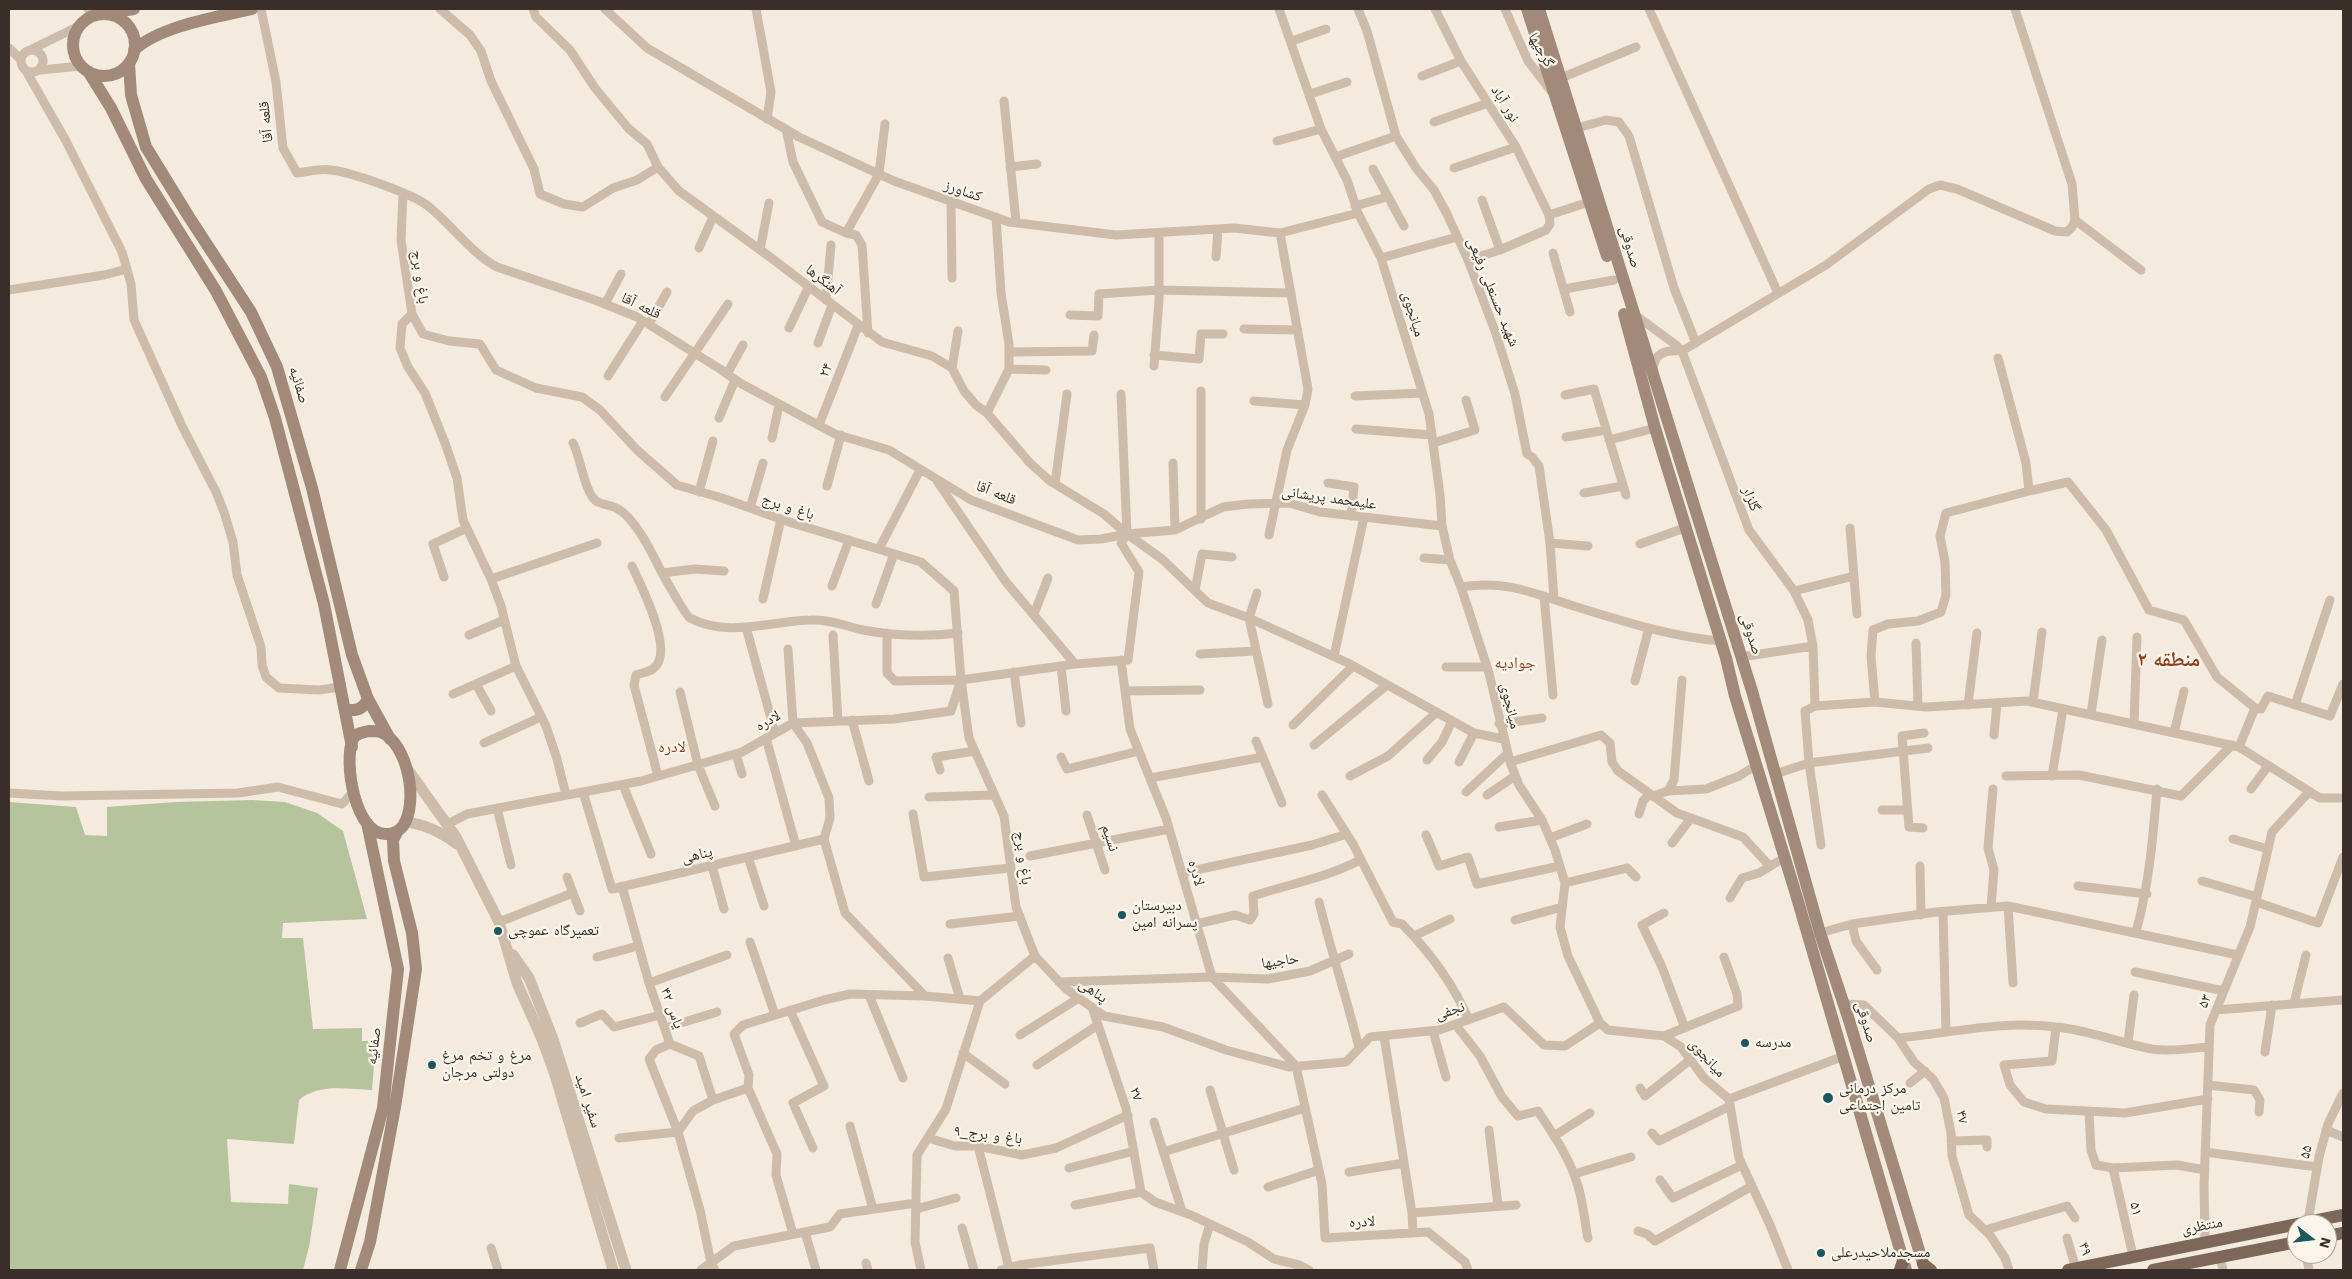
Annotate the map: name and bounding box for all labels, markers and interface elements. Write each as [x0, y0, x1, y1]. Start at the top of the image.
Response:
street label: گرجیها [1524, 30, 1558, 70]
street label: نور آباد [1487, 82, 1523, 126]
street label: قلعه آقا [255, 100, 277, 144]
street label: کشاورز [942, 176, 984, 206]
street label: صدوقی [1615, 224, 1645, 270]
street label: شهید حسنعلی رفیعی [1463, 235, 1523, 349]
street label: باغ و برج [407, 249, 433, 305]
street label: آهنگرها [802, 261, 844, 299]
street label: قلعه آقا [618, 289, 664, 323]
street label: میانجوی [1398, 289, 1428, 339]
street label: ۲۴ [815, 360, 837, 380]
street label: صفائیه [285, 364, 313, 406]
street label: قلعه آقا [973, 477, 1019, 509]
street label: علیمحمد پریشانی [1280, 482, 1378, 514]
street label: گلزار [1738, 484, 1764, 514]
street label: باغ و برج [760, 490, 816, 524]
street label: صدوقی [1736, 611, 1766, 657]
district label: منطقه ۲ [2138, 648, 2200, 672]
district label: جوادیه [1495, 653, 1535, 673]
street label: میانجوی [1496, 681, 1524, 731]
street label: لادره [752, 707, 784, 735]
district label: لادره [658, 737, 686, 757]
street label: نسیم [1097, 822, 1123, 854]
street label: باغ و برج [1010, 830, 1036, 886]
street label: پناهی [680, 843, 714, 867]
street label: لادره [1184, 858, 1208, 888]
place label: دبیرستان پسرانه امین [1132, 897, 1197, 932]
marker: دبیرستان پسرانه امین [1116, 909, 1128, 921]
place label: تعمیرگاه عموچی [508, 922, 599, 940]
marker: تعمیرگاه عموچی [492, 925, 504, 937]
street label: حاجیها [1260, 949, 1300, 973]
street label: پناهی [1075, 975, 1111, 1007]
street label: یاس ۴۲ [656, 985, 688, 1031]
street label: ۵۳ [2194, 991, 2216, 1011]
street label: نجفی [1433, 998, 1467, 1024]
street label: صدوقی [1851, 999, 1881, 1045]
street label: صفائیه [363, 1026, 385, 1066]
place label: مدرسه [1755, 1034, 1791, 1052]
street label: میانجوی [1685, 1035, 1729, 1081]
marker: مدرسه [1739, 1037, 1751, 1049]
place label: مرغ و تخم مرغ دولتی مرجان [442, 1047, 531, 1082]
marker: مرغ و تخم مرغ دولتی مرجان [426, 1059, 438, 1071]
street label: سفیر امید [571, 1072, 605, 1130]
place label: مرکز درمانی تامین اجتماعی [1839, 1080, 1920, 1115]
street label: ۲۷ [1125, 1085, 1147, 1103]
marker: مرکز درمانی تامین اجتماعی [1821, 1091, 1835, 1105]
street label: ۴۷ [1952, 1109, 1972, 1125]
street label: ۹_باغ و برج [953, 1122, 1023, 1148]
street label: ۵۵ [2296, 1143, 2316, 1161]
street label: ۵۱ [2126, 1201, 2146, 1217]
street label: لادره [1349, 1212, 1375, 1232]
street label: منتظری [2180, 1213, 2224, 1239]
north arrow [2287, 1214, 2337, 1264]
text: N [2316, 1236, 2335, 1250]
street label: ۴۹ [2074, 1240, 2096, 1258]
place label: مسجدملاحیدرعلی [1831, 1244, 1930, 1262]
marker: مسجدملاحیدرعلی [1815, 1247, 1827, 1259]

